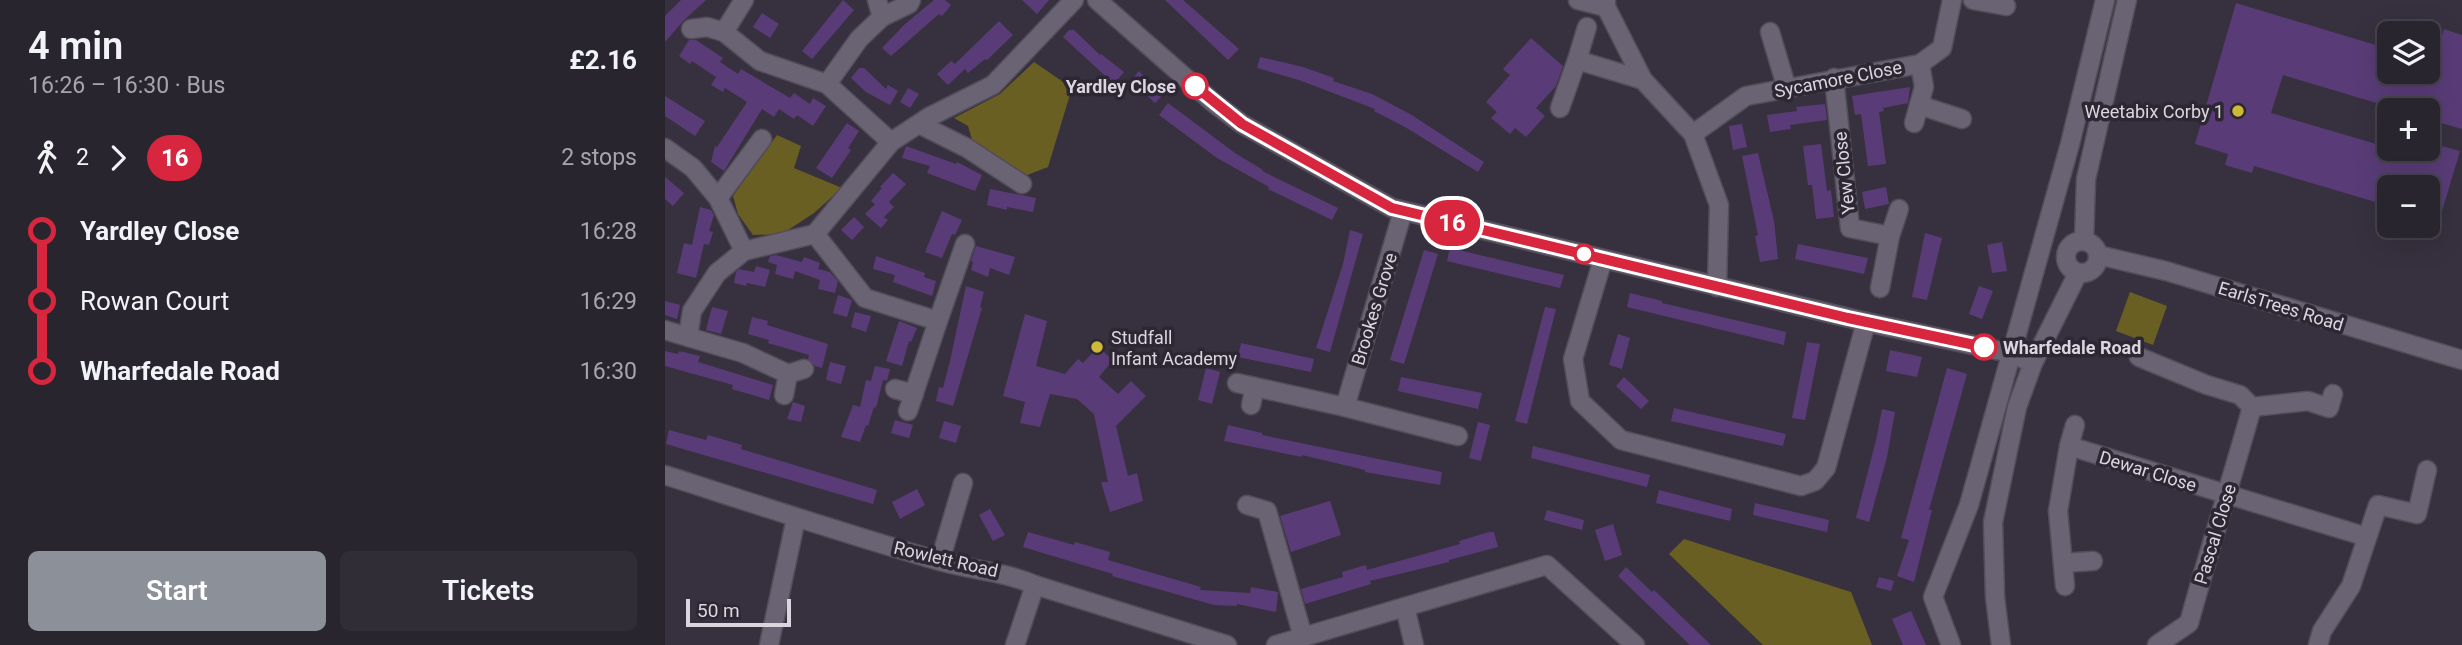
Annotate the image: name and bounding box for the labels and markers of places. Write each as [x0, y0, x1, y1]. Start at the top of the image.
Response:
marker: Yardley Close [1182, 73, 1208, 99]
place label: Yardley Close [1066, 76, 1176, 97]
place label: Weetabix Corby 1 [2084, 101, 2224, 122]
marker: Weetabix Corby 1 [2230, 103, 2246, 119]
unlabelled marker [1574, 244, 1594, 264]
place label: Studfall Infant Academy [1111, 327, 1238, 369]
marker: Wharfedale Road [1971, 334, 1997, 360]
place label: Wharfedale Road [2003, 337, 2141, 358]
marker: Studfall Infant Academy [1089, 339, 1105, 355]

